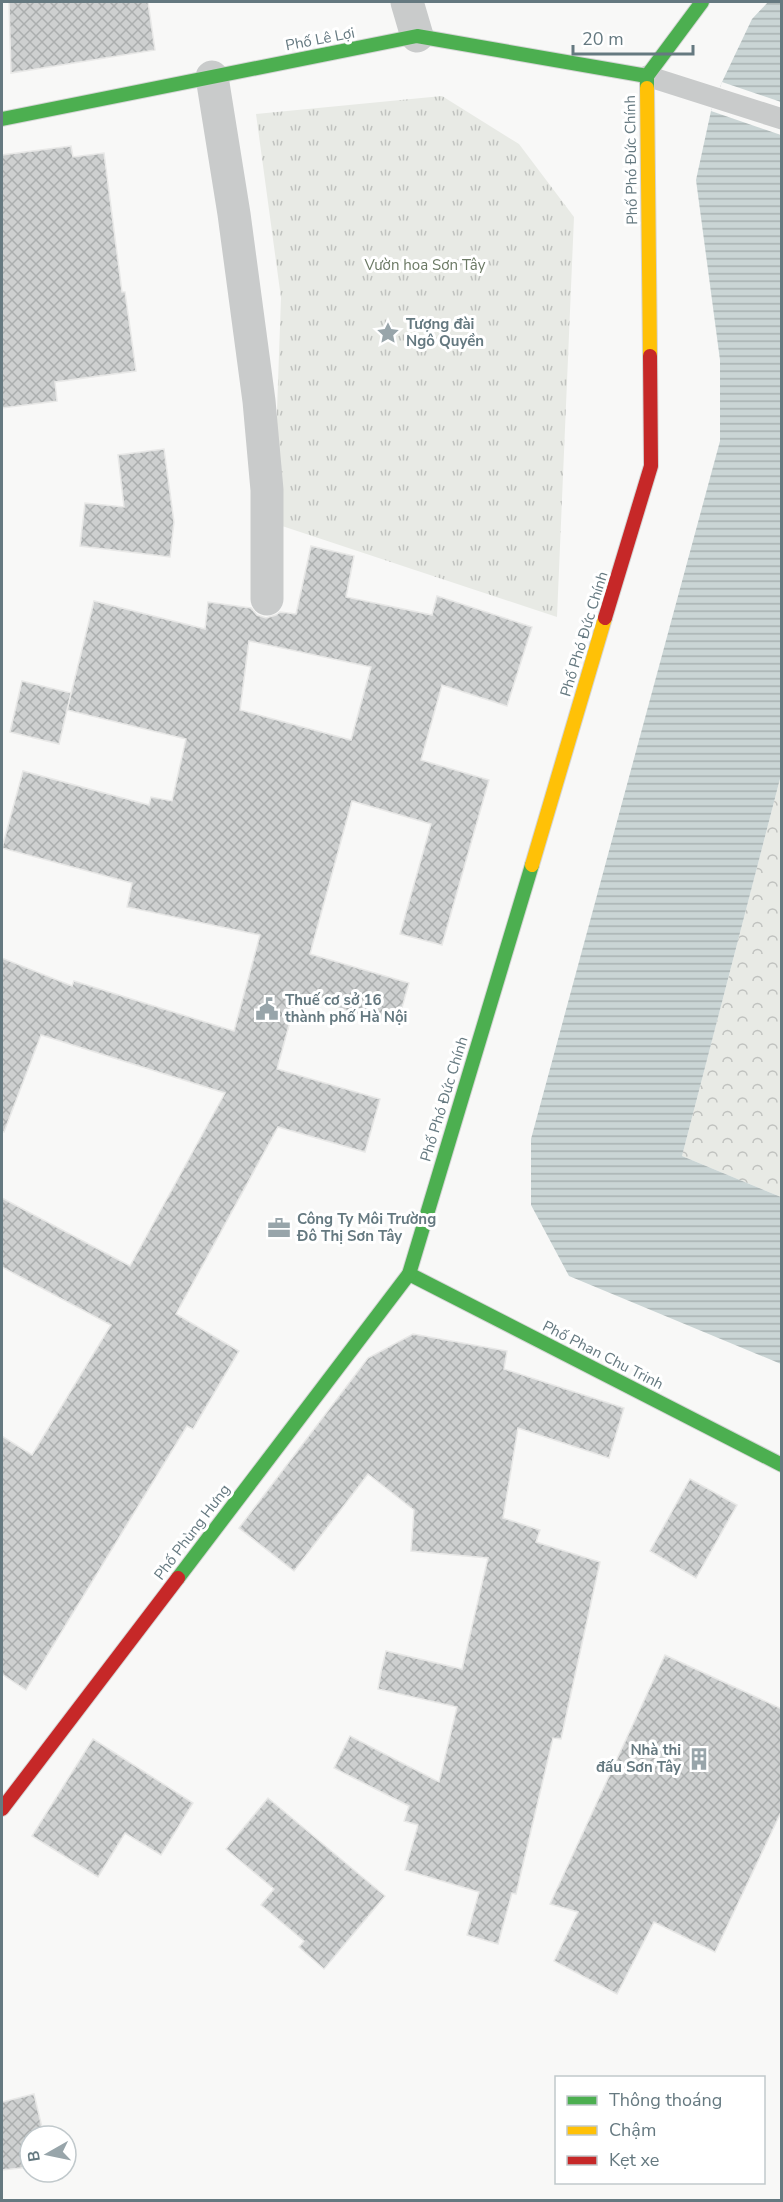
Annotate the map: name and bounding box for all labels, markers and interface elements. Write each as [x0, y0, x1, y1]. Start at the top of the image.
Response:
scale bar [573, 18, 693, 56]
street label: Phố Lê Lợi [284, 23, 356, 55]
text: 20 m [582, 27, 624, 51]
street label: Phố Phó Đức Chính [620, 95, 642, 225]
park label: Vườn hoa Sơn Tây [364, 255, 486, 275]
place label: Tượng đài Ngô Quyền [406, 314, 484, 351]
place icon: Tượng đài Ngô Quyền [375, 320, 401, 346]
street label: Phố Phó Đức Chính [555, 569, 613, 699]
place label: Thuế cơ sở 16 thành phố Hà Nội [285, 990, 407, 1027]
public building icon: Thuế cơ sở 16 thành phố Hà Nội [254, 996, 280, 1022]
street label: Phố Phó Đức Chính [415, 1034, 473, 1164]
place label: Công Ty Môi Trường Đô Thị Sơn Tây [296, 1209, 436, 1246]
office icon: Công Ty Môi Trường Đô Thị Sơn Tây [266, 1215, 292, 1241]
street label: Phố Phan Chu Trinh [539, 1316, 667, 1394]
street label: Phố Phùng Hưng [149, 1480, 235, 1584]
place label: Nhà thi đấu Sơn Tây [596, 1740, 681, 1777]
building icon: Nhà thi đấu Sơn Tây [686, 1746, 712, 1772]
legend [555, 2076, 765, 2184]
text: Thông thoáng [609, 2088, 722, 2112]
text: Chậm [609, 2118, 656, 2142]
north arrow [18, 2124, 78, 2184]
text: Kẹt xe [609, 2148, 659, 2172]
text: B [22, 2149, 46, 2163]

